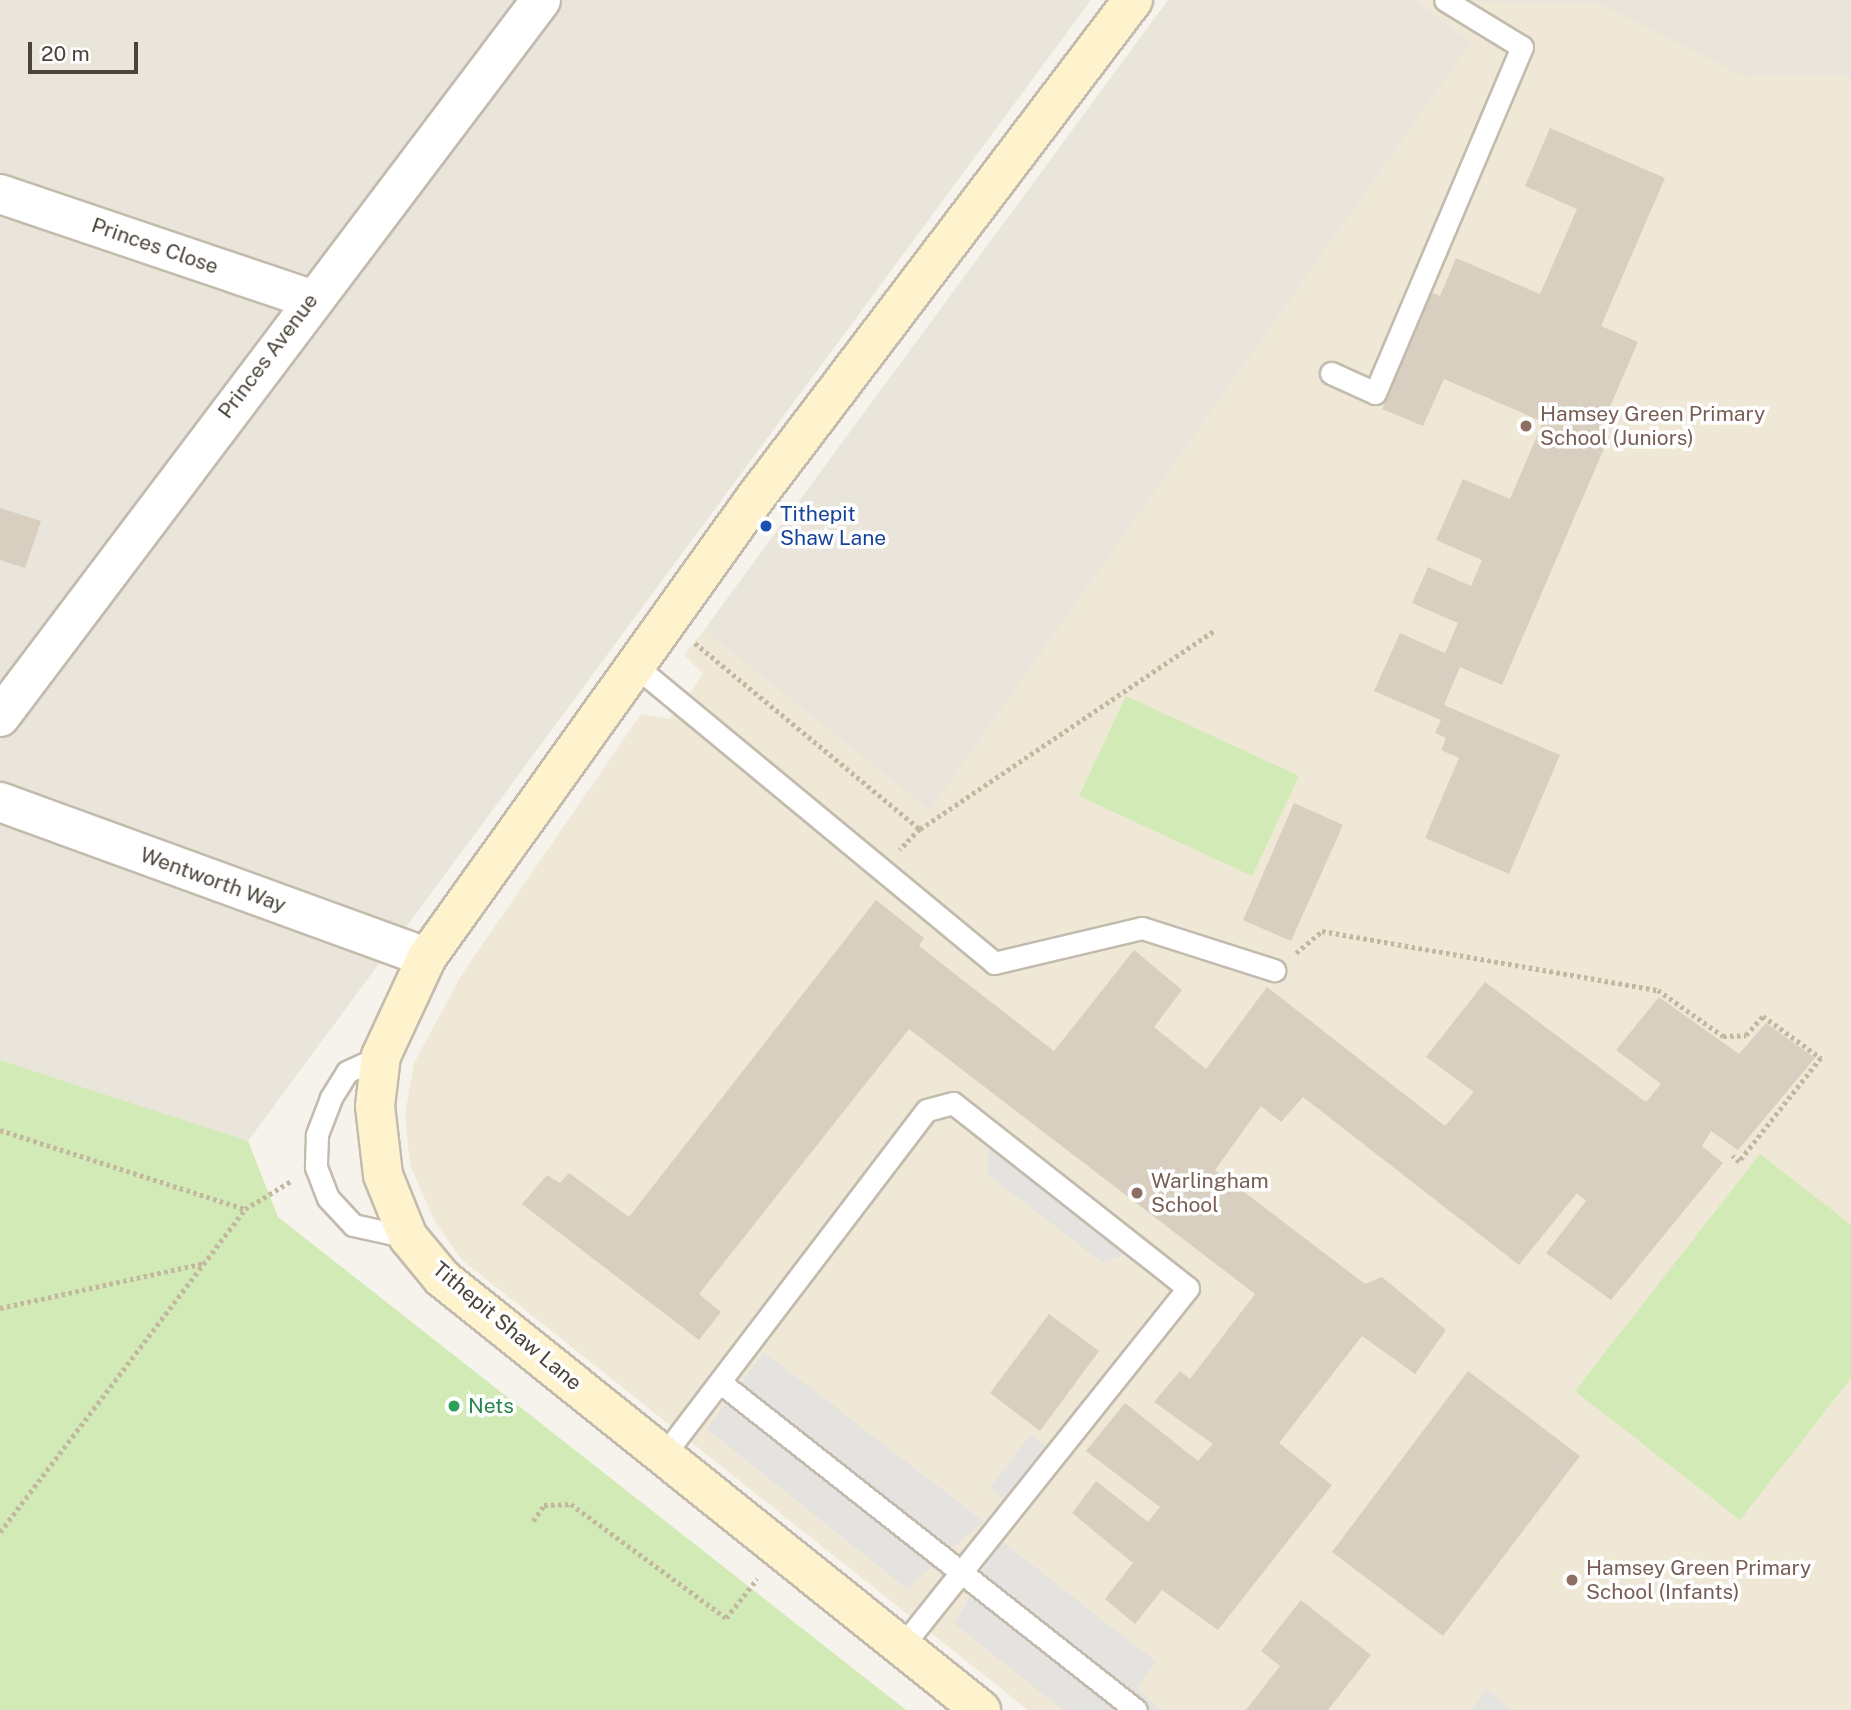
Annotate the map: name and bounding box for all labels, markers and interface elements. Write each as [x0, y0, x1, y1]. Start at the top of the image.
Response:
scale bar [32, 28, 142, 72]
text: 20 m [41, 41, 90, 66]
street label: Princes Close [88, 213, 222, 279]
street label: Princes Avenue [213, 288, 323, 424]
place label: Hamsey Green Primary School (Juniors) [1540, 401, 1765, 451]
marker: Hamsey Green Primary School (Juniors) [1518, 418, 1534, 434]
place label: Tithepit Shaw Lane [780, 501, 886, 551]
marker: Tithepit Shaw Lane [758, 518, 774, 534]
street label: Wentworth Way [136, 842, 290, 918]
place label: Warlingham School [1151, 1168, 1269, 1218]
marker: Warlingham School [1129, 1185, 1145, 1201]
street label: Tithepit Shaw Lane [427, 1256, 587, 1396]
place label: Nets [468, 1393, 514, 1419]
marker: Nets [446, 1398, 462, 1414]
place label: Hamsey Green Primary School (Infants) [1586, 1555, 1811, 1605]
marker: Hamsey Green Primary School (Infants) [1564, 1572, 1580, 1588]

